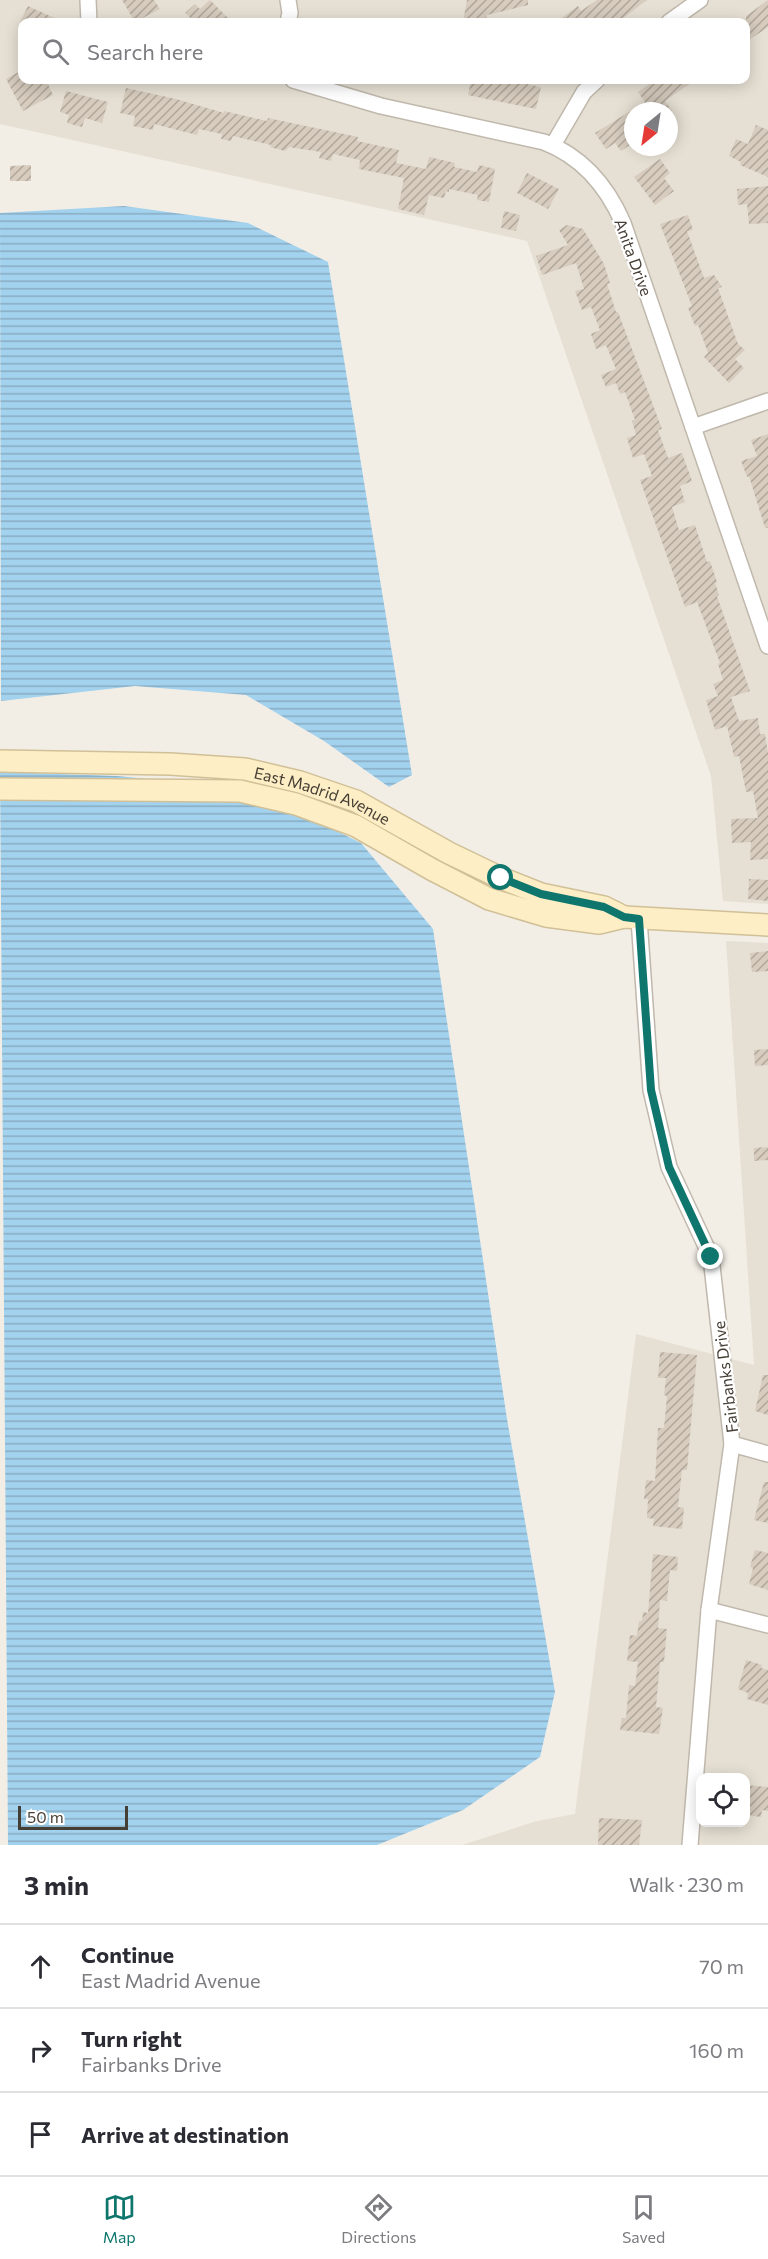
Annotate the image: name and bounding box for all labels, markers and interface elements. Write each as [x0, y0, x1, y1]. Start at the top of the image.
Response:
search box [18, 18, 750, 84]
icon: search [39, 35, 72, 68]
text: Search here [87, 38, 203, 65]
north arrow [624, 102, 678, 156]
street label: Anita Drive [611, 216, 657, 298]
street label: East Madrid Avenue [252, 762, 394, 828]
route start [487, 864, 513, 890]
route end [697, 1243, 723, 1269]
street label: Fairbanks Drive [709, 1320, 741, 1434]
map controls [696, 1773, 750, 1827]
button: locate [696, 1773, 750, 1827]
scale bar [18, 1803, 128, 1830]
text: 50 m [27, 1807, 64, 1826]
text: 3 min [24, 1869, 89, 1900]
text: Walk · 230 m [629, 1872, 744, 1896]
text: Continue [81, 1941, 174, 1968]
icon: ahead [24, 1950, 57, 1983]
text: 70 m [699, 1954, 744, 1978]
text: East Madrid Avenue [81, 1968, 261, 1992]
text: Turn right [81, 2025, 182, 2052]
icon: right [24, 2034, 57, 2067]
text: 160 m [689, 2038, 744, 2062]
text: Fairbanks Drive [81, 2052, 222, 2076]
icon: arrive [24, 2118, 57, 2151]
text: Arrive at destination [81, 2121, 289, 2148]
tab: Map [103, 2191, 136, 2246]
tab: Directions [341, 2191, 416, 2246]
tab: Saved [622, 2191, 665, 2246]

